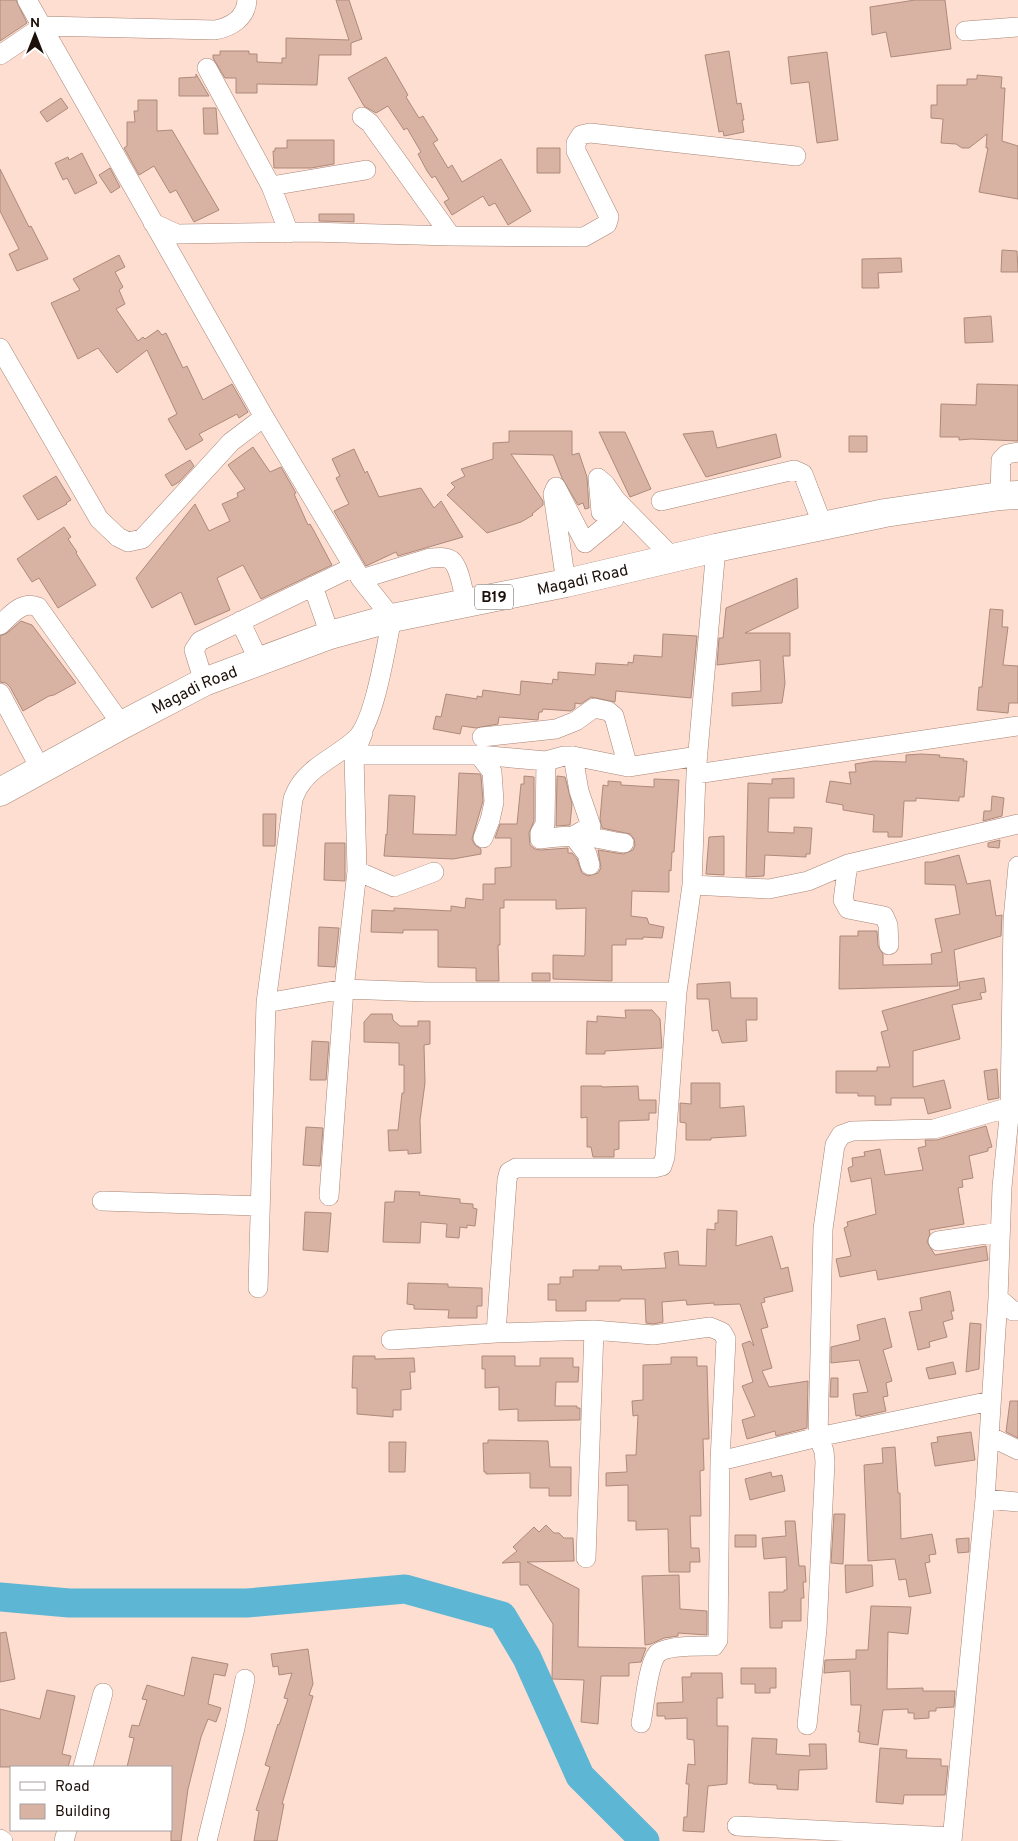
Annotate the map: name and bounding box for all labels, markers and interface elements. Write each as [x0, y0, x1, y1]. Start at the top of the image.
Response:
north arrow [10, 10, 60, 60]
text: N [30, 15, 40, 32]
street label: Magadi Road [536, 561, 630, 601]
road number: B19 [475, 584, 513, 610]
street label: Magadi Road [149, 662, 241, 720]
legend [10, 1766, 172, 1831]
text: Road [55, 1778, 90, 1797]
text: Building [55, 1803, 110, 1822]

